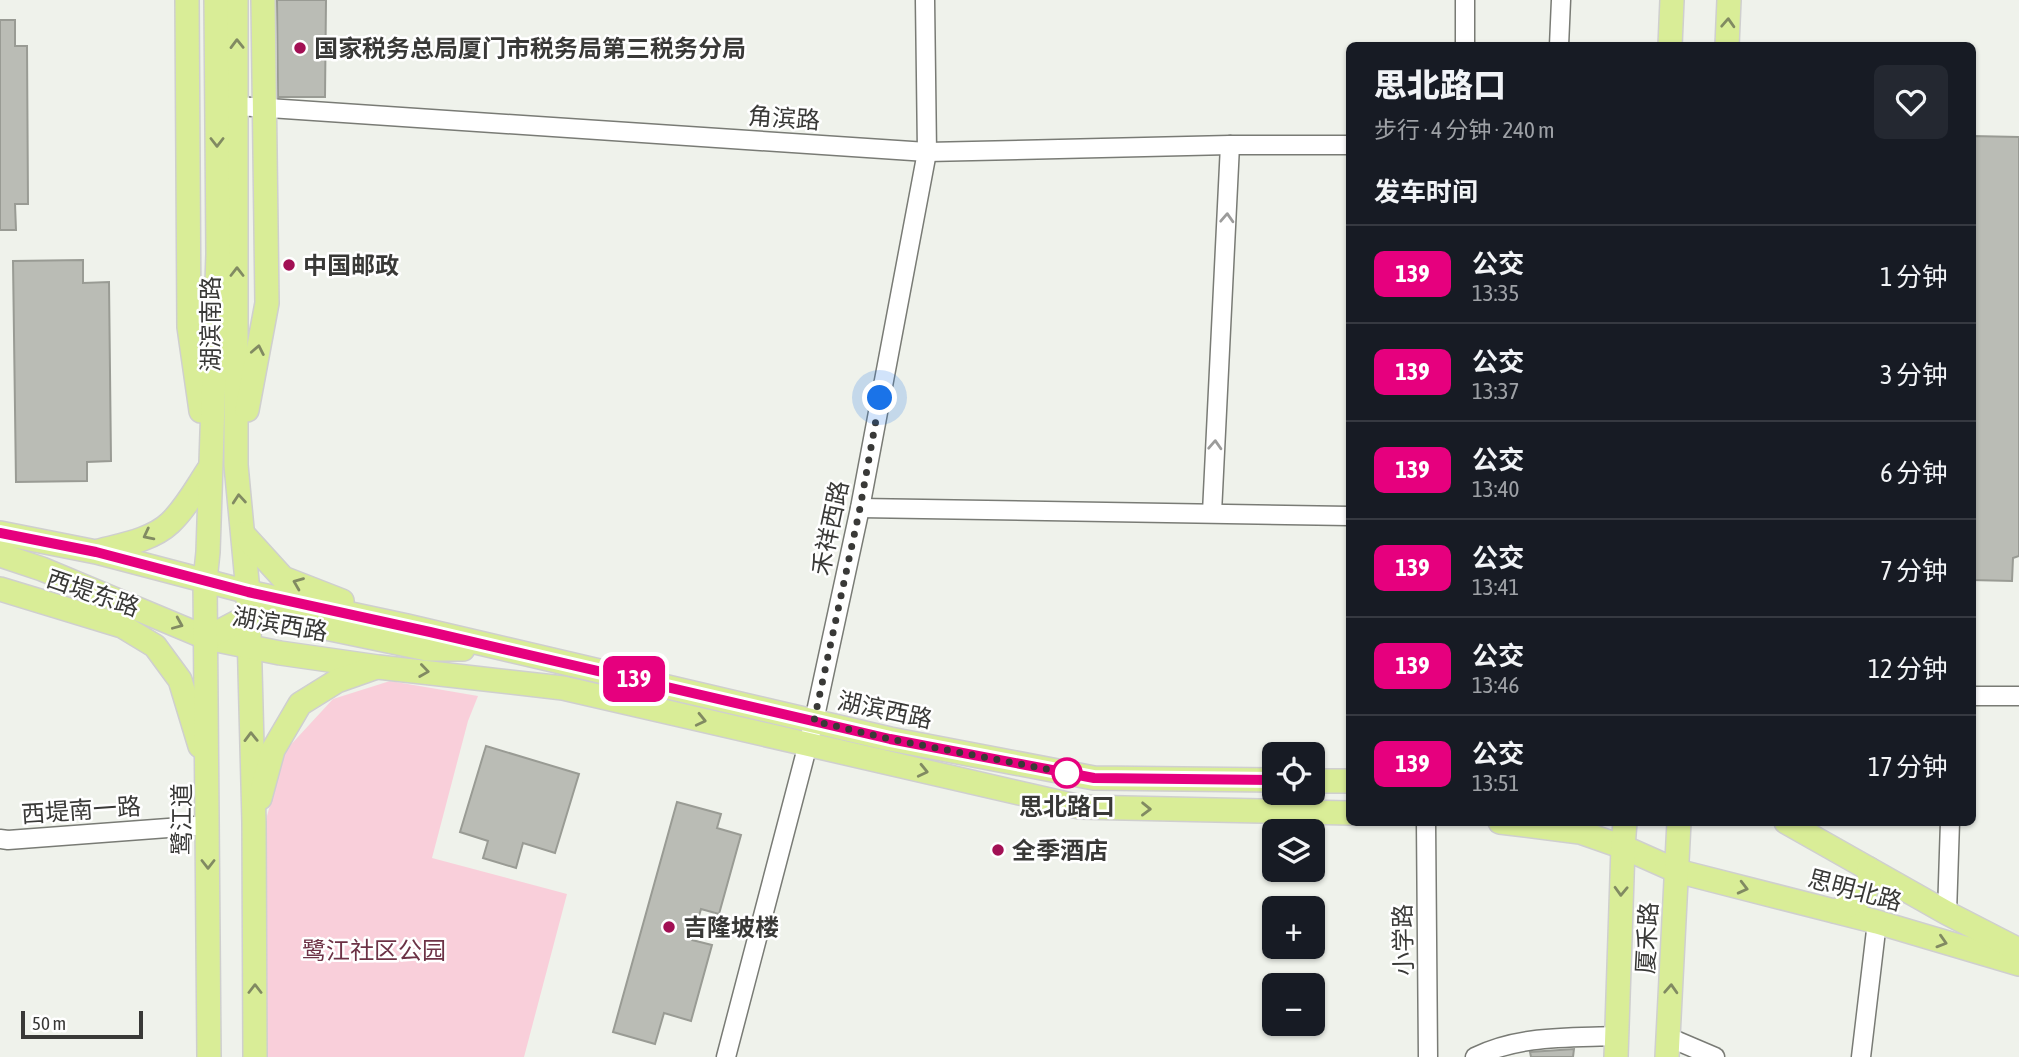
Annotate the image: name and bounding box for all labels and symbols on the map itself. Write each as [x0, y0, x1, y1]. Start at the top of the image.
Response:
one-way arrow [1720, 17, 1735, 28]
place label: 国家税务总局厦门市税务局第三税务分局 [314, 35, 746, 62]
one-way arrow [229, 39, 244, 50]
marker: 国家税务总局厦门市税务局第三税务分局 [292, 40, 308, 56]
street label: 角滨路 [747, 102, 821, 134]
one-way arrow [209, 137, 225, 147]
one-way arrow [1219, 212, 1234, 223]
place label: 中国邮政 [303, 252, 399, 279]
marker: 中国邮政 [281, 257, 297, 273]
one-way arrow [229, 266, 245, 277]
street label: 湖滨南路 [197, 276, 224, 372]
one-way arrow [250, 344, 265, 356]
your location [862, 380, 897, 415]
one-way arrow [1208, 439, 1223, 450]
street label: 禾祥西路 [807, 478, 853, 578]
one-way arrow [232, 494, 247, 505]
one-way arrow [143, 526, 156, 540]
street label: 西堤东路 [43, 565, 143, 621]
one-way arrow [292, 578, 304, 592]
street label: 湖滨西路 [230, 602, 330, 646]
one-way arrow [171, 616, 183, 630]
line badge: 139 [594, 656, 674, 702]
one-way arrow [418, 664, 430, 679]
street label: 湖滨西路 [835, 687, 935, 733]
one-way arrow [695, 712, 707, 726]
one-way arrow [243, 731, 259, 742]
marker: 思北路口 [1052, 758, 1082, 788]
one-way arrow [917, 763, 929, 777]
street label: 鹭江道 [168, 783, 195, 855]
street label: 西堤南一路 [20, 792, 142, 828]
place label: 思北路口 [1019, 793, 1115, 820]
one-way arrow [1141, 801, 1152, 816]
place label: 全季酒店 [1012, 837, 1108, 864]
marker: 全季酒店 [990, 842, 1006, 858]
one-way arrow [200, 859, 216, 870]
street label: 思明北路 [1805, 865, 1905, 915]
one-way arrow [1737, 880, 1749, 894]
one-way arrow [1614, 885, 1629, 896]
street label: 厦禾路 [1632, 901, 1662, 975]
street label: 小学路 [1389, 904, 1417, 976]
place label: 吉隆坡楼 [683, 914, 779, 941]
marker: 吉隆坡楼 [661, 919, 677, 935]
one-way arrow [1936, 934, 1948, 948]
park label: 鹭江社区公园 [302, 937, 446, 964]
one-way arrow [247, 983, 263, 994]
one-way arrow [1663, 983, 1678, 994]
scale bar [21, 1008, 144, 1040]

